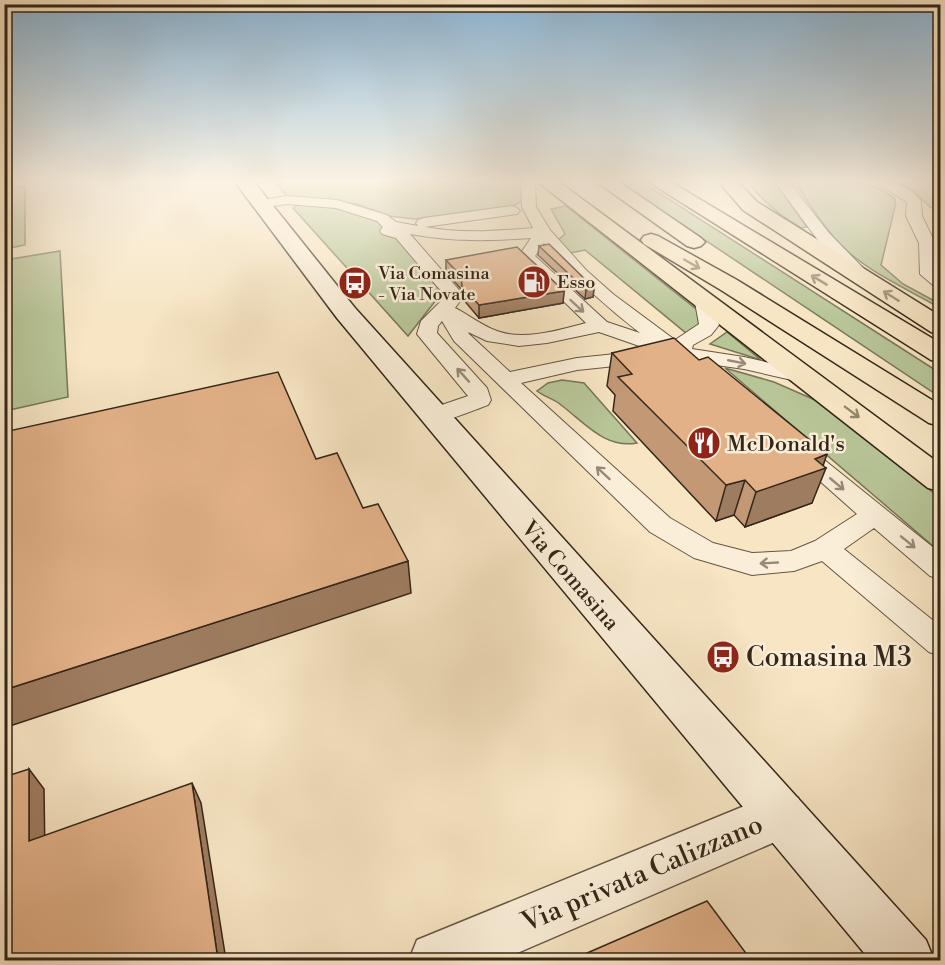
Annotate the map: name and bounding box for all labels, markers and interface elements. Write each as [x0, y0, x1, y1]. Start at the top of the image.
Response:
one-way arrow [683, 258, 700, 270]
place label: Via Comasina - Via Novate [377, 262, 491, 306]
fuel station icon: Esso [516, 264, 552, 300]
bus stop icon: Via Comasina - Via Novate [337, 265, 373, 301]
place label: Esso [557, 271, 595, 294]
one-way arrow [811, 273, 828, 285]
one-way arrow [883, 290, 900, 302]
one-way arrow [569, 299, 585, 312]
one-way arrow [727, 357, 747, 368]
one-way arrow [456, 368, 470, 383]
one-way arrow [843, 406, 859, 419]
restaurant icon: McDonald's [686, 425, 722, 461]
place label: McDonald's [727, 431, 845, 458]
one-way arrow [596, 466, 611, 480]
one-way arrow [829, 477, 845, 490]
street label: Via Comasina [514, 515, 625, 637]
one-way arrow [900, 535, 916, 548]
one-way arrow [760, 557, 780, 568]
bus stop icon: Comasina M3 [705, 639, 741, 675]
place label: Comasina M3 [746, 641, 912, 675]
street label: Via privata Calizzano [516, 808, 768, 941]

